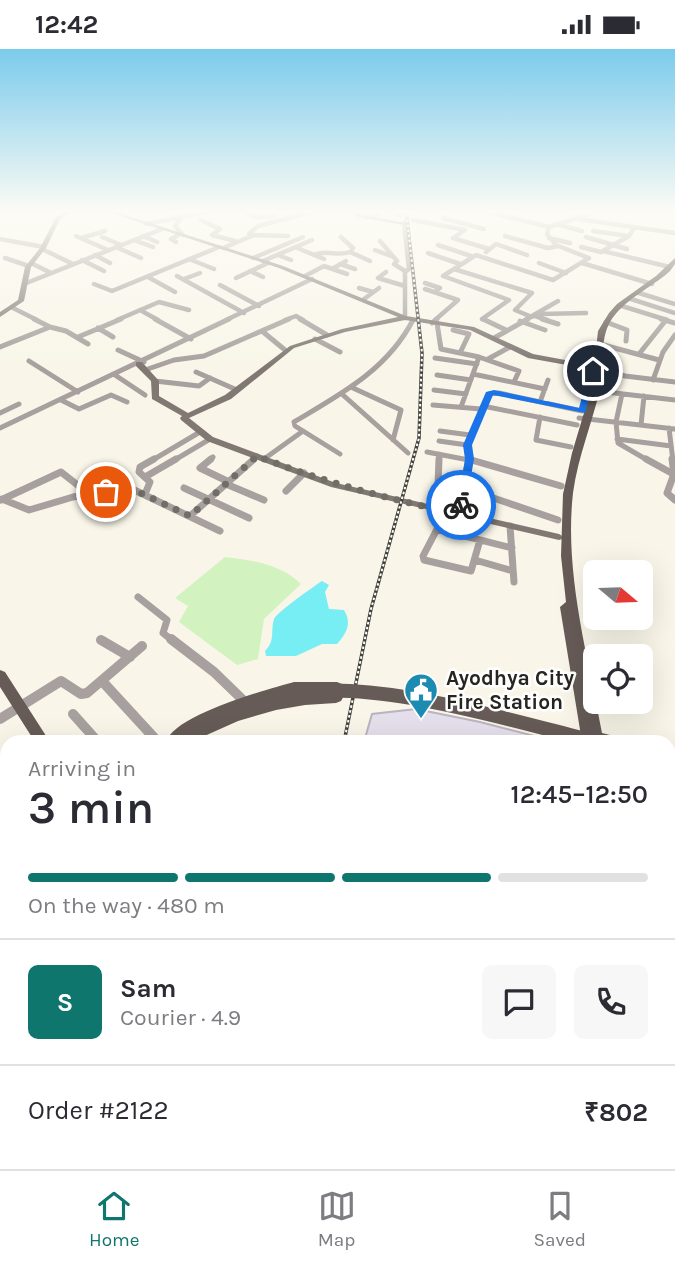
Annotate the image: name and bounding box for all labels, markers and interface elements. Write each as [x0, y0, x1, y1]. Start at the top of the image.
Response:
text: 12:42 [35, 9, 98, 40]
pin [563, 341, 623, 401]
icon: home [574, 352, 612, 390]
pin [76, 462, 136, 522]
courier [426, 470, 496, 540]
icon: bag [87, 473, 125, 511]
icon: bike [442, 486, 480, 524]
north arrow [583, 560, 653, 630]
map controls [583, 560, 653, 714]
button: locate [583, 644, 653, 714]
place label: Ayodhya City Fire Station [446, 666, 575, 714]
public building icon: Ayodhya City Fire Station [402, 671, 440, 720]
text: Arriving in [28, 755, 136, 782]
text: 12:45–12:50 [511, 779, 648, 810]
text: 3 min [28, 781, 154, 835]
text: On the way · 480 m [28, 892, 225, 919]
button: chat [482, 965, 556, 1039]
button: phone [574, 965, 648, 1039]
text: Sam [120, 973, 176, 1004]
text: S [57, 987, 73, 1018]
text: Courier · 4.9 [120, 1004, 241, 1031]
text: Order #2122 [28, 1095, 169, 1126]
text: ₹802 [584, 1097, 648, 1128]
tab: Home [89, 1187, 140, 1251]
tab: Map [318, 1187, 356, 1251]
tab: Saved [534, 1187, 586, 1251]

